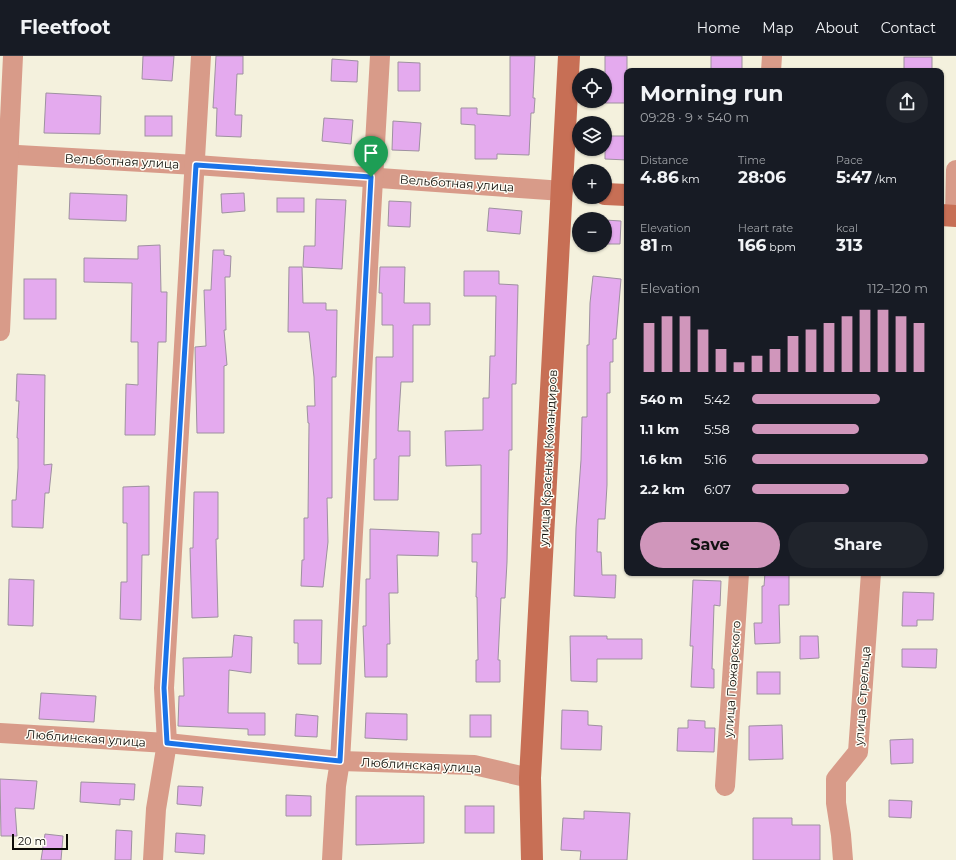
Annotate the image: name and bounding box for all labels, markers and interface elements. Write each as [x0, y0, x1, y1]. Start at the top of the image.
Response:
text: Fleetfoot [20, 16, 110, 39]
text: Home [697, 19, 740, 37]
text: Map [762, 19, 793, 37]
text: About [815, 19, 859, 37]
text: Contact [881, 19, 936, 37]
map controls [572, 68, 612, 252]
button: locate [572, 68, 612, 108]
text: Morning run [640, 80, 783, 107]
button: share [886, 81, 928, 123]
text: 09:28 · 9 × 540 m [640, 109, 749, 125]
button: layers [572, 116, 612, 156]
pin [354, 136, 388, 177]
icon: arrive [360, 142, 382, 164]
street label: Вельботная улица [64, 151, 180, 171]
text: Distance [640, 153, 688, 167]
text: Time [738, 153, 766, 167]
text: Pace [836, 153, 863, 167]
button: + [572, 164, 612, 204]
text: 4.86 [640, 167, 679, 187]
text: 28:06 [738, 167, 786, 187]
text: 5:47 [836, 167, 872, 187]
street label: Вельботная улица [399, 172, 515, 194]
text: km [679, 172, 700, 186]
text: /km [872, 172, 897, 186]
button: − [572, 212, 612, 252]
text: Elevation [640, 221, 691, 235]
text: Heart rate [738, 221, 793, 235]
text: kcal [836, 221, 858, 235]
text: 81 [640, 235, 658, 255]
text: 166 [738, 235, 766, 255]
text: 313 [836, 235, 863, 255]
text: m [658, 240, 672, 254]
text: bpm [766, 240, 796, 254]
text: Elevation [640, 280, 700, 296]
text: 112–120 m [867, 280, 928, 296]
street label: улица Красных Командиров [536, 369, 560, 548]
text: 540 m [640, 391, 683, 407]
text: 5:42 [704, 391, 730, 407]
text: 1.1 km [640, 421, 679, 437]
text: 5:58 [704, 421, 730, 437]
text: 1.6 km [640, 451, 682, 467]
text: 5:16 [704, 451, 727, 467]
text: 2.2 km [640, 481, 685, 497]
text: 6:07 [704, 481, 731, 497]
button: Save [640, 522, 780, 568]
button: Share [788, 522, 928, 568]
street label: улица Пожарского [720, 620, 744, 739]
street label: улица Стрельца [851, 646, 873, 747]
street label: Люблинская улица [26, 726, 146, 750]
street label: Люблинская улица [361, 754, 481, 776]
scale bar [12, 832, 68, 851]
text: 20 m [18, 834, 46, 848]

